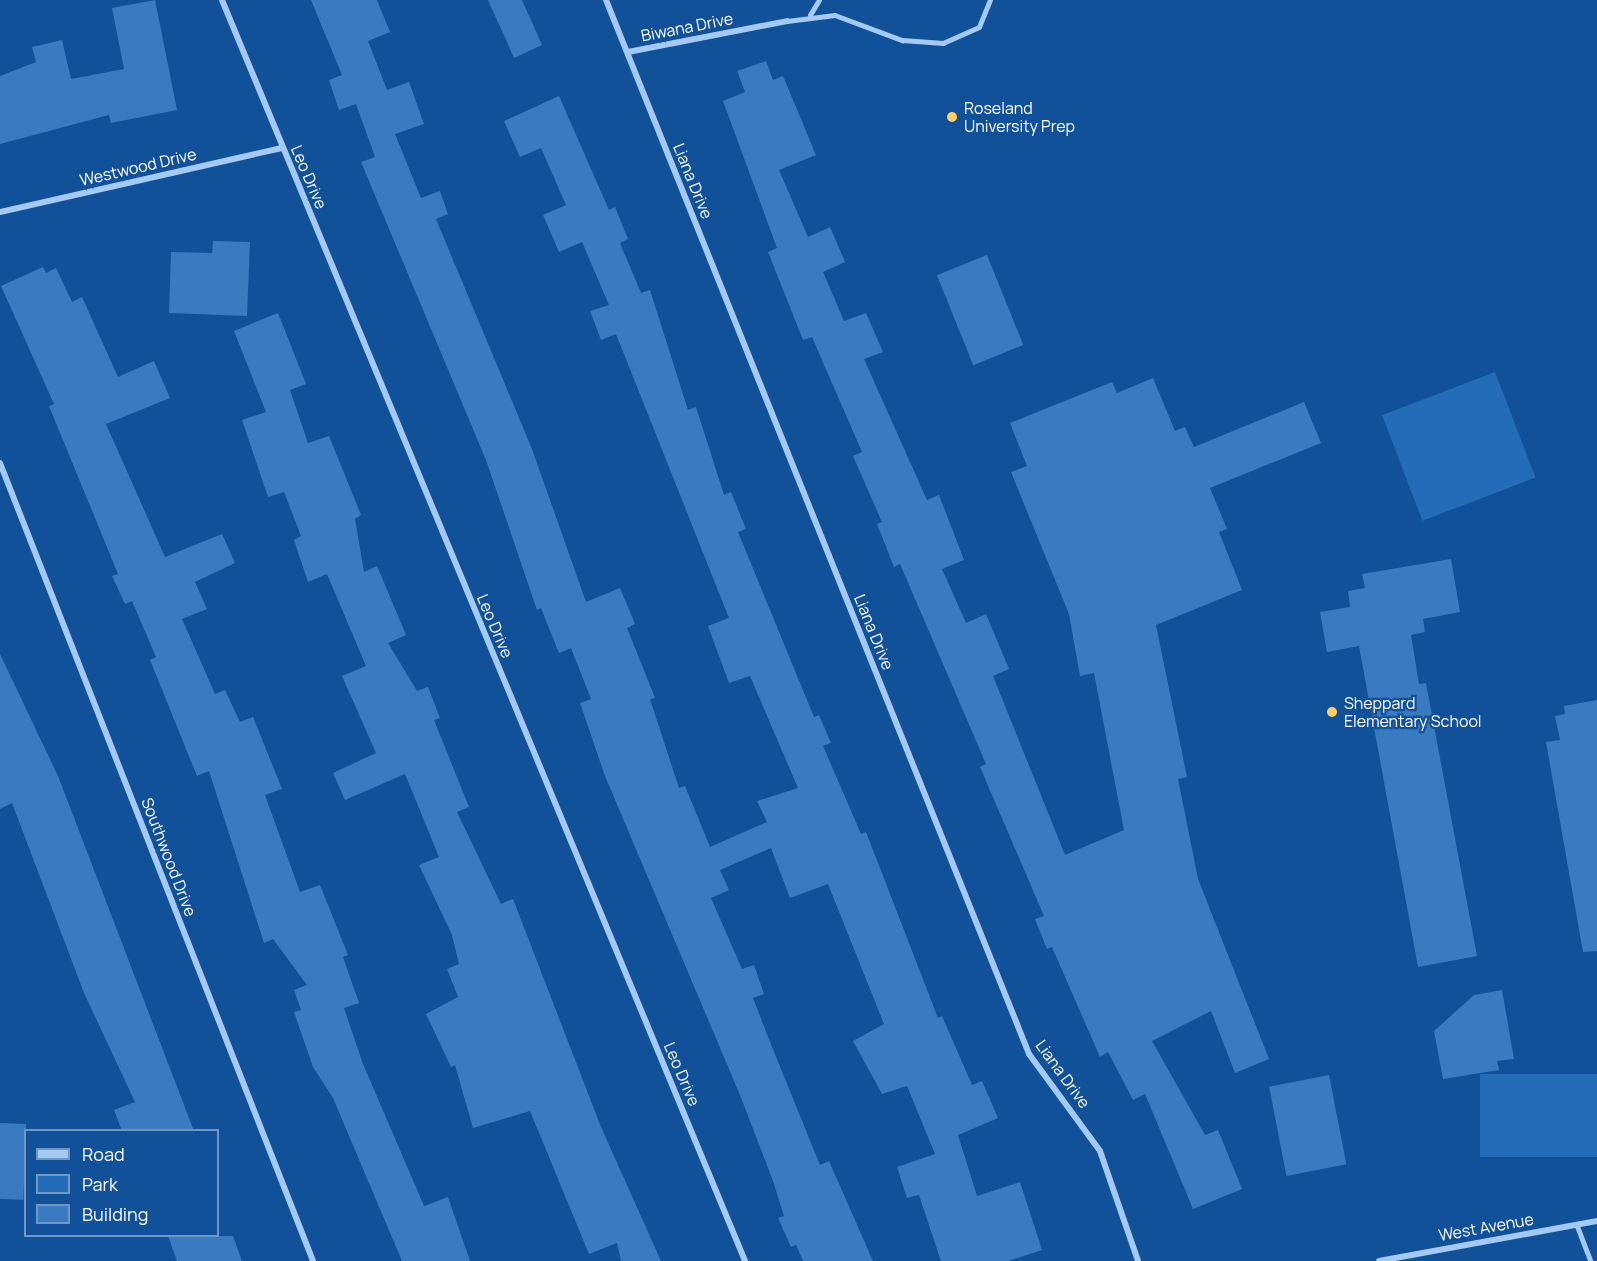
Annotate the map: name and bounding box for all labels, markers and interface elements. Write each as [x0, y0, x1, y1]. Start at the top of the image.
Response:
street label: Biwana Drive [639, 9, 735, 45]
place label: Roseland University Prep [964, 98, 1075, 136]
marker: Roseland University Prep [945, 110, 959, 124]
street label: Liana Drive [669, 140, 717, 222]
street label: Leo Drive [287, 142, 331, 212]
street label: Westwood Drive [78, 144, 198, 190]
street label: Leo Drive [473, 591, 517, 661]
street label: Liana Drive [850, 591, 898, 673]
place label: Sheppard Elementary School [1344, 693, 1482, 731]
marker: Sheppard Elementary School [1325, 705, 1339, 719]
street label: Southwood Drive [138, 795, 200, 919]
street label: Liana Drive [1032, 1036, 1094, 1112]
street label: Leo Drive [660, 1039, 704, 1109]
legend [24, 1129, 219, 1237]
text: Road [82, 1142, 125, 1166]
text: Park [82, 1172, 118, 1196]
text: Building [82, 1202, 148, 1226]
street label: West Avenue [1437, 1209, 1535, 1245]

